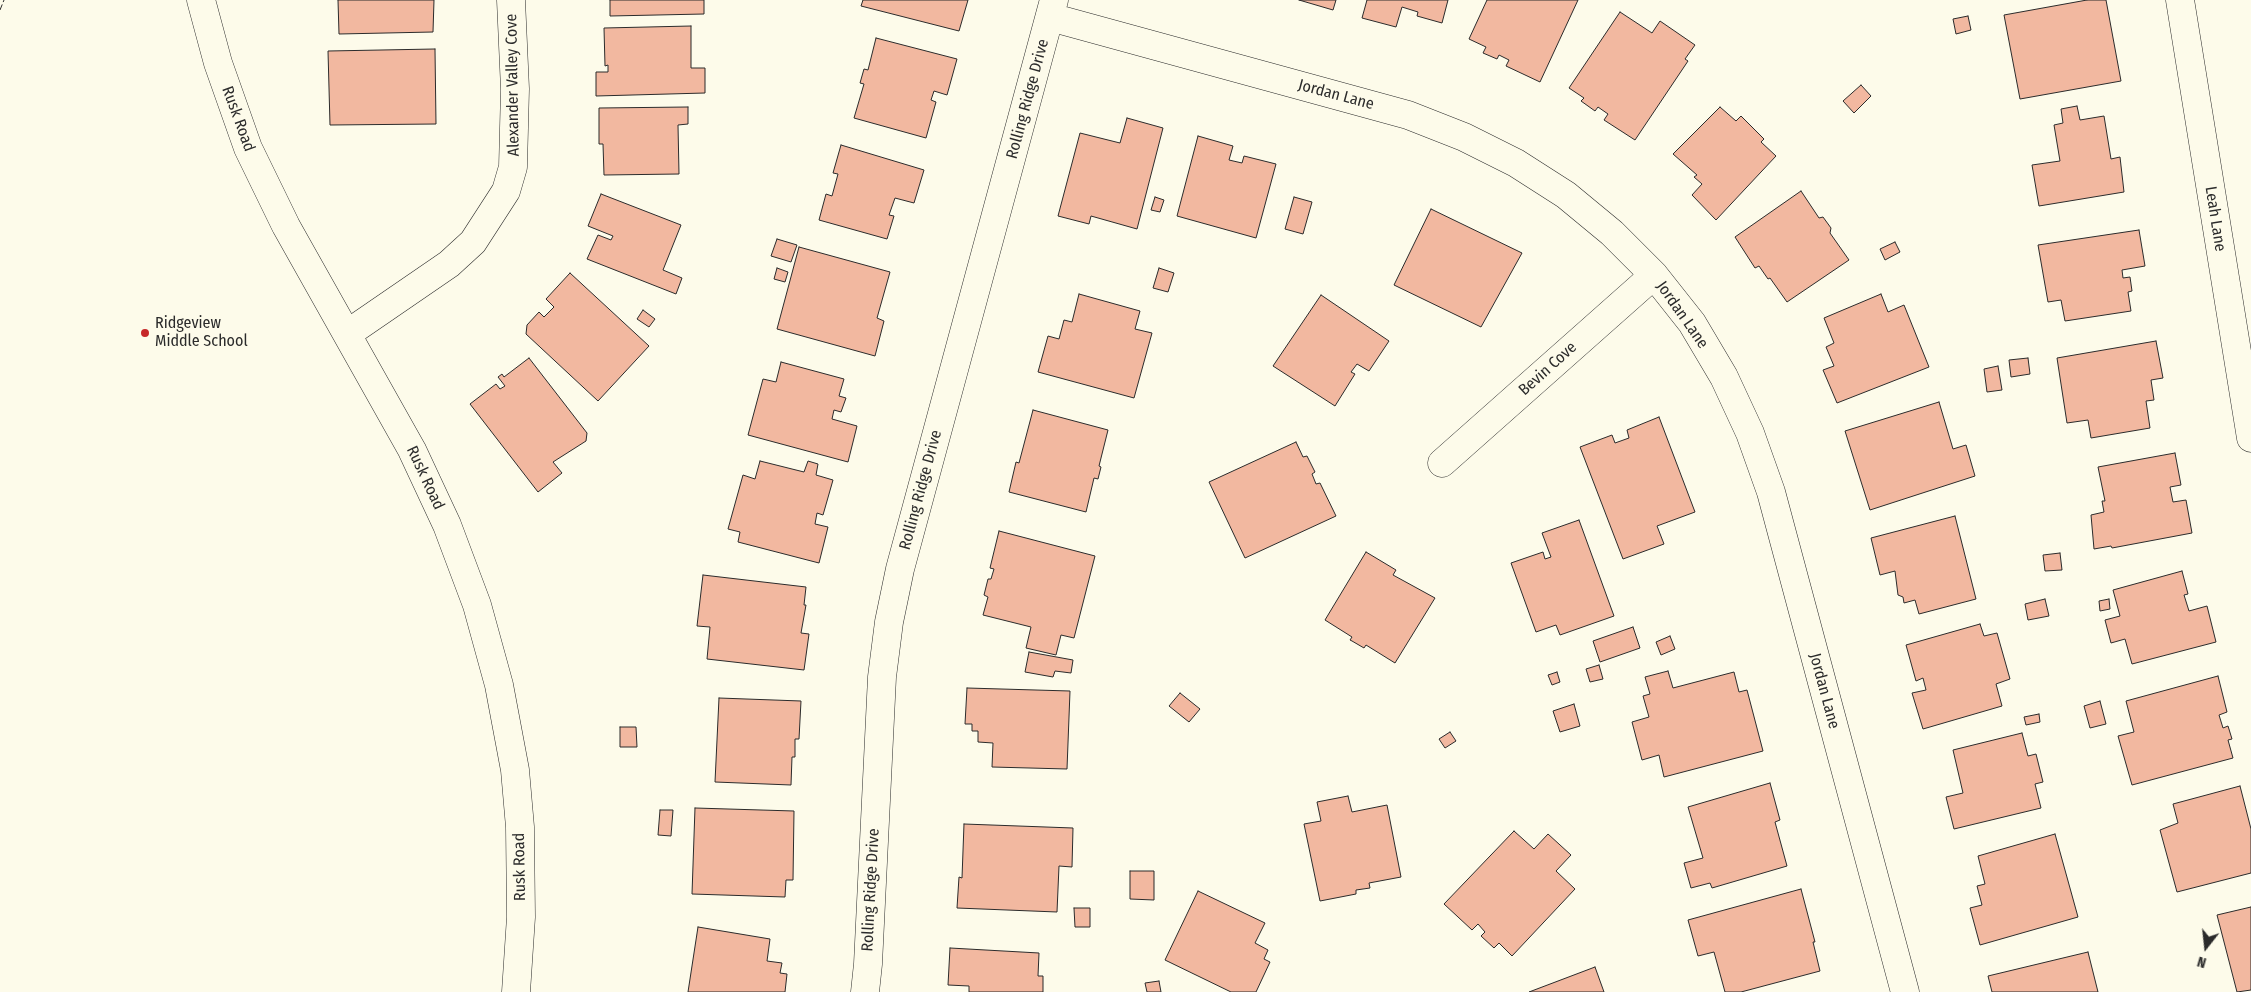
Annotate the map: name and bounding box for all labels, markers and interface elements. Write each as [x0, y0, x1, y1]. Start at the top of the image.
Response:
street label: Alexander Valley Cove [502, 14, 524, 156]
street label: Rolling Ridge Drive [1003, 37, 1053, 161]
street label: Jordan Lane [1296, 76, 1376, 114]
street label: Rusk Road [217, 84, 259, 154]
street label: Leah Lane [2200, 185, 2230, 253]
street label: Jordan Lane [1652, 278, 1712, 352]
place label: Ridgeview Middle School [155, 314, 248, 352]
marker: Ridgeview Middle School [139, 327, 151, 339]
street label: Bevin Cove [1515, 338, 1581, 400]
street label: Rolling Ridge Drive [896, 428, 946, 552]
street label: Rusk Road [402, 443, 448, 513]
street label: Jordan Lane [1805, 651, 1843, 731]
street label: Rolling Ridge Drive [858, 828, 884, 952]
street label: Rusk Road [510, 833, 530, 901]
north arrow [2181, 922, 2231, 972]
text: N [2195, 953, 2208, 971]

